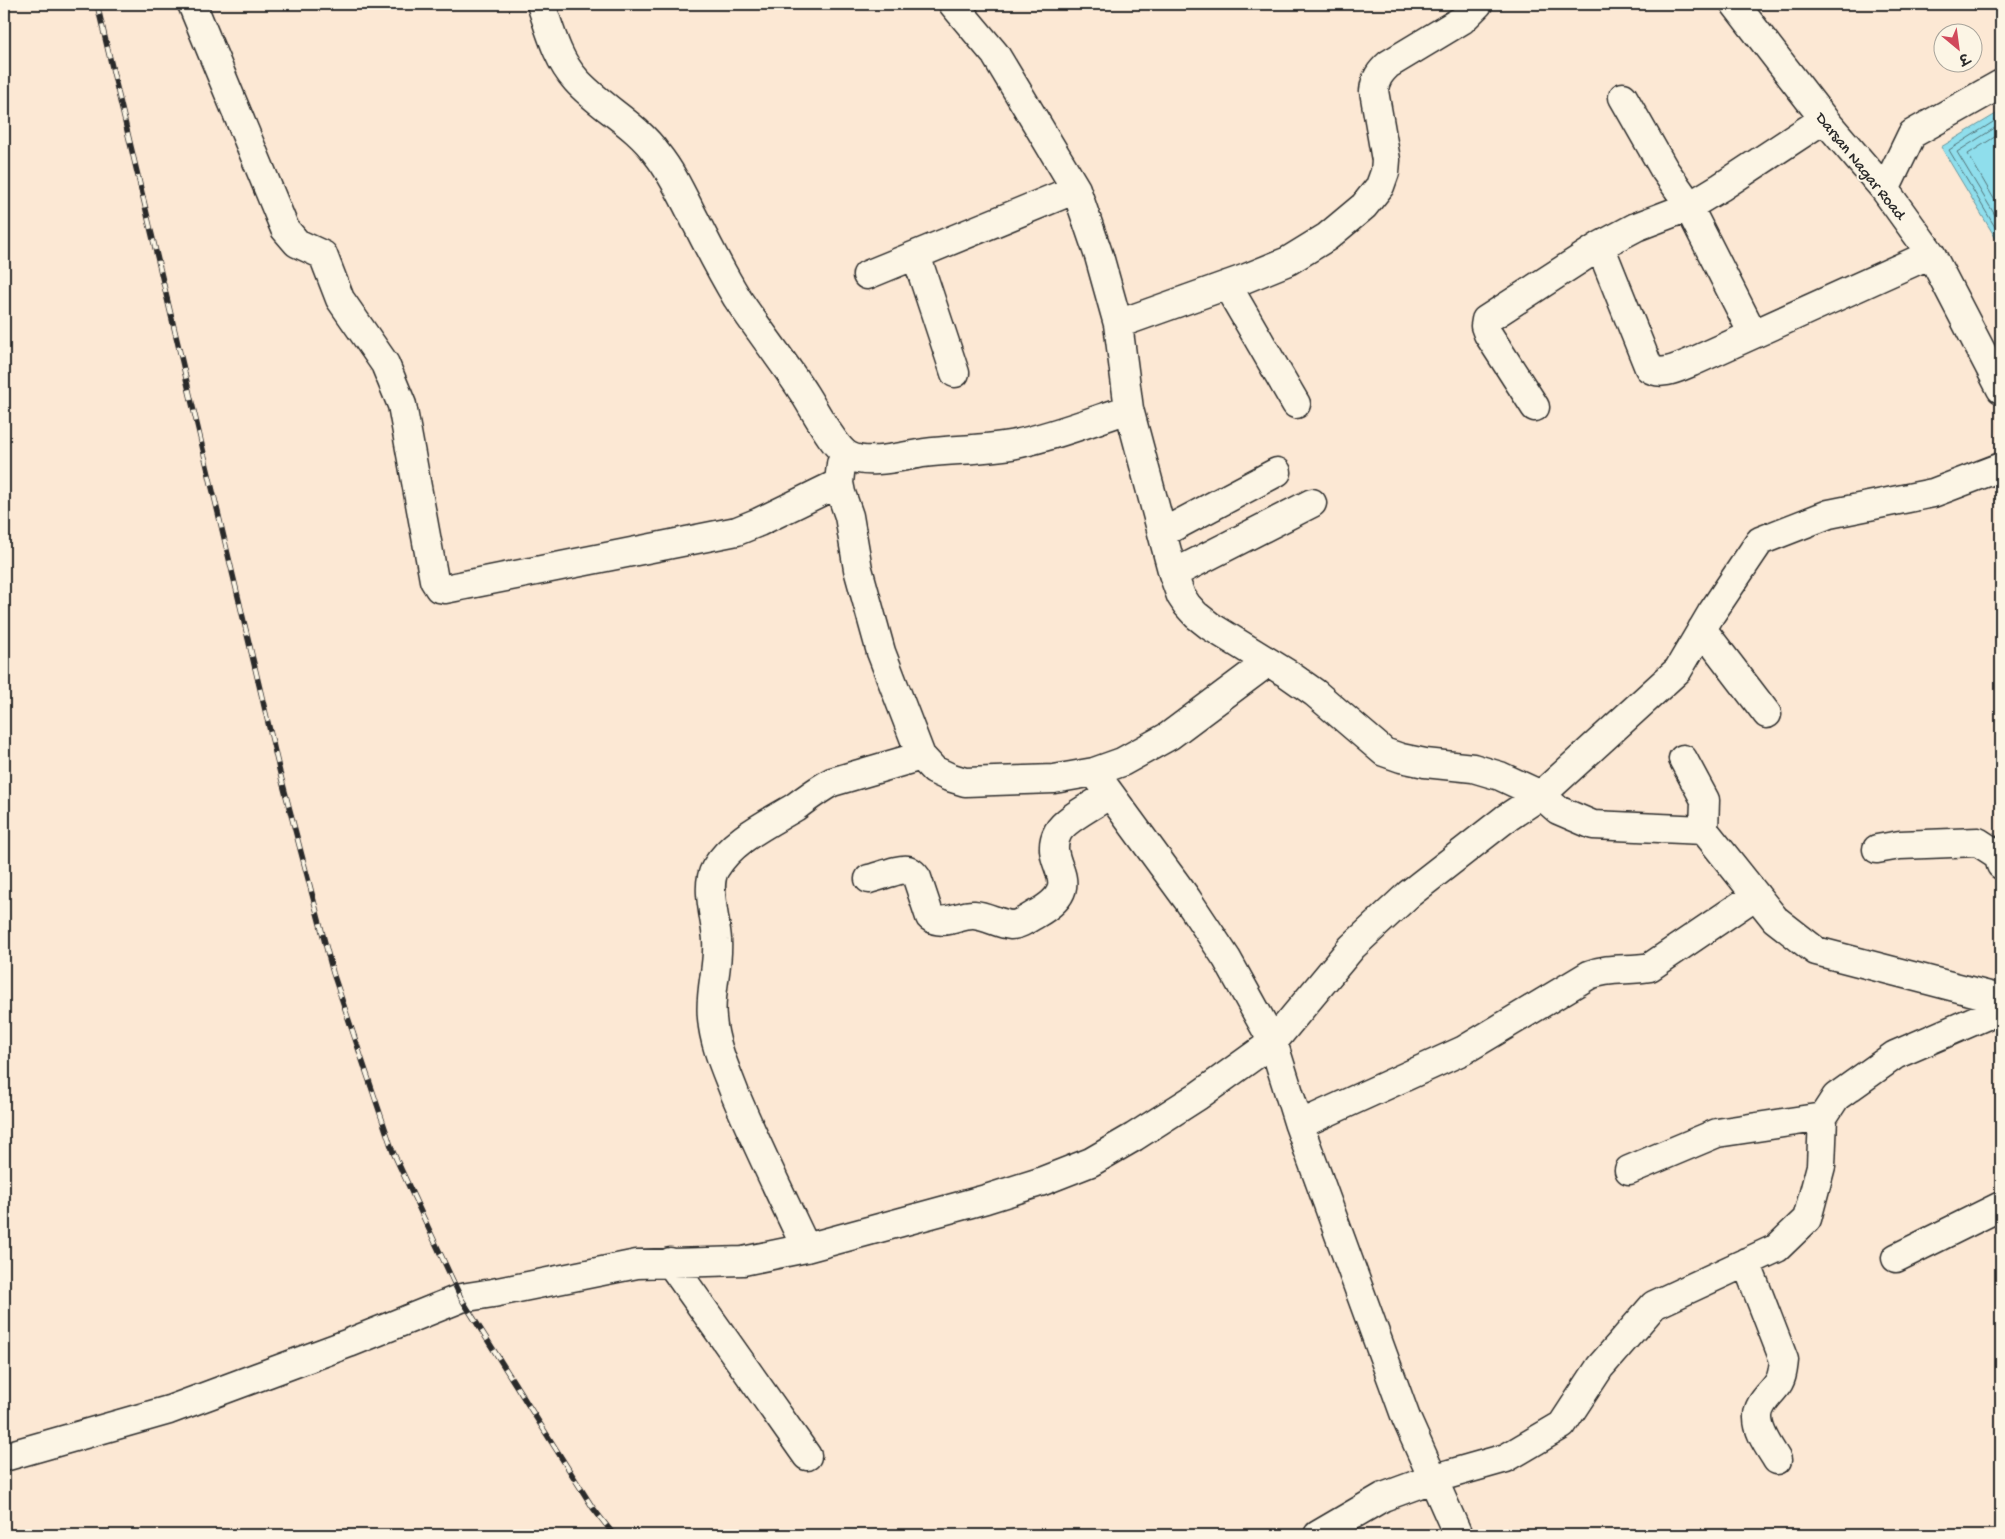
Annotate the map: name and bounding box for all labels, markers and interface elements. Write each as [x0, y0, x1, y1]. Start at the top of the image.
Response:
north arrow [1932, 22, 1982, 72]
text: उ [1953, 47, 1973, 68]
street label: Darsan Nagar Road [1809, 109, 1909, 226]

